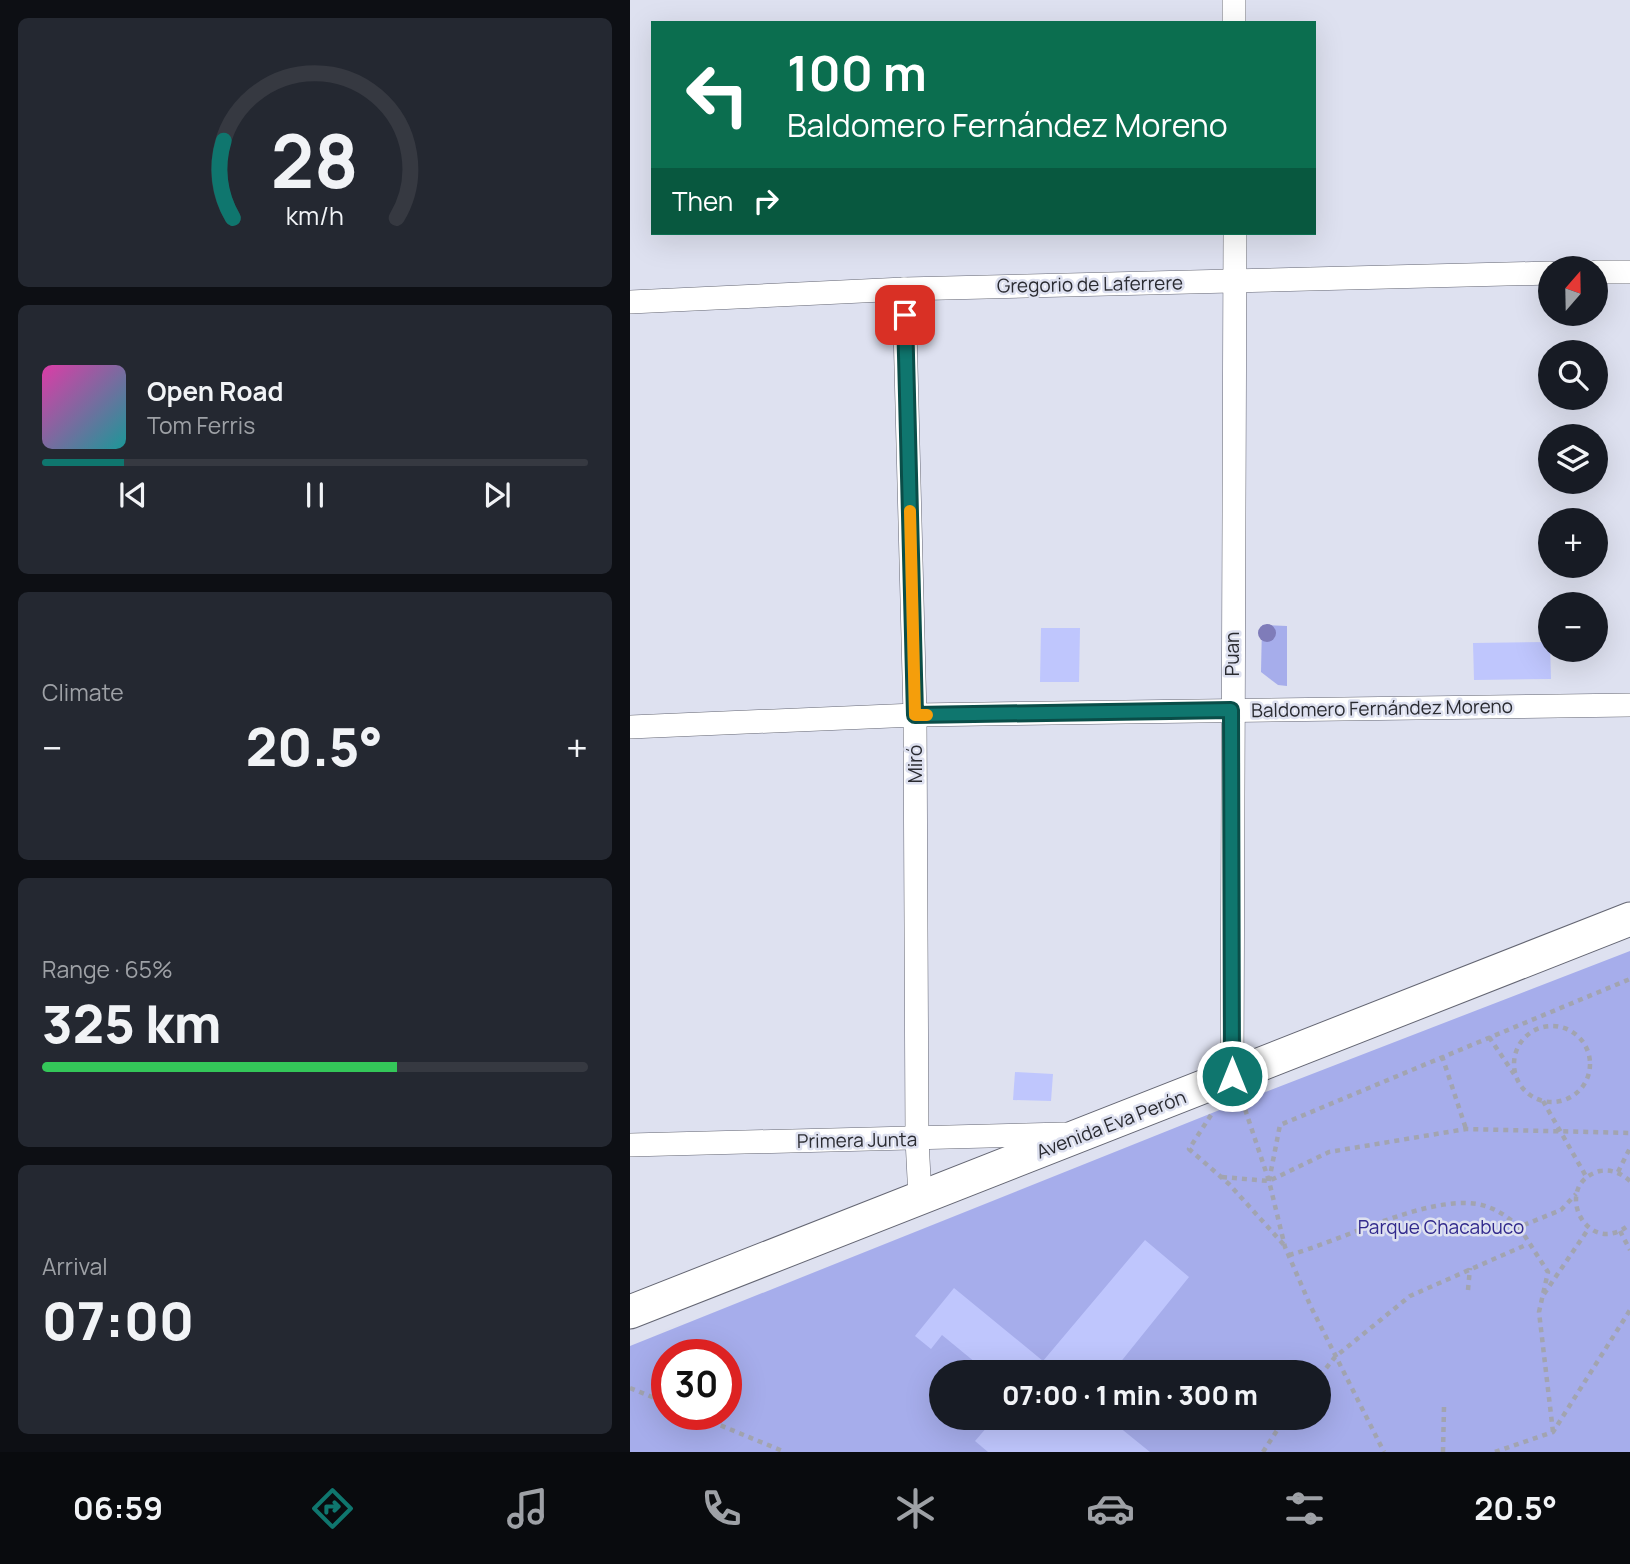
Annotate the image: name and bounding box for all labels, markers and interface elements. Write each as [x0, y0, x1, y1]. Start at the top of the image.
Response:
text: 100 m [787, 39, 927, 106]
icon: left [672, 49, 763, 140]
text: Baldomero Fernández Moreno [787, 103, 1228, 147]
text: 28 [271, 111, 359, 211]
icon: right [747, 182, 785, 220]
text: Then [672, 183, 733, 219]
text: km/h [286, 198, 344, 233]
north arrow [1538, 256, 1608, 326]
map controls [1538, 256, 1608, 662]
street label: Gregorio de Laferrere [997, 269, 1183, 299]
pin [875, 285, 935, 345]
icon: arrive [886, 296, 924, 334]
button: search [1538, 340, 1608, 410]
text: Open Road [147, 373, 283, 409]
text: Tom Ferris [147, 409, 255, 441]
button: layers [1538, 424, 1608, 494]
icon: previous [114, 476, 152, 514]
icon: pause [296, 476, 334, 514]
icon: next [478, 476, 516, 514]
button: + [1538, 508, 1608, 578]
button: − [1538, 592, 1608, 662]
street label: Puan [1219, 632, 1245, 676]
text: Climate [42, 676, 124, 708]
street label: Baldomero Fernández Moreno [1251, 693, 1513, 723]
text: 20.5° [246, 711, 383, 782]
text: − [42, 721, 63, 773]
text: + [566, 721, 588, 773]
street label: Miró [902, 745, 928, 783]
text: Range · 65% [42, 953, 173, 985]
text: 325 km [42, 988, 222, 1059]
position arrow [1195, 1039, 1269, 1113]
street label: Avenida Eva Perón [1032, 1083, 1190, 1165]
street label: Primera Junta [797, 1126, 917, 1154]
park label: Parque Chacabuco [1358, 1214, 1524, 1240]
text: Arrival [42, 1250, 108, 1282]
text: 07:00 [42, 1285, 194, 1356]
speed limit sign: 30 [651, 1339, 742, 1430]
text: 07:00 · 1 min · 300 m [1002, 1377, 1258, 1413]
icon: directions [308, 1484, 357, 1533]
icon: music [503, 1484, 552, 1533]
icon: phone [697, 1484, 746, 1533]
icon: climate [891, 1484, 940, 1533]
icon: car [1086, 1484, 1135, 1533]
icon: filters [1280, 1484, 1329, 1533]
text: 06:59 [73, 1486, 163, 1530]
text: 20.5° [1474, 1486, 1557, 1530]

